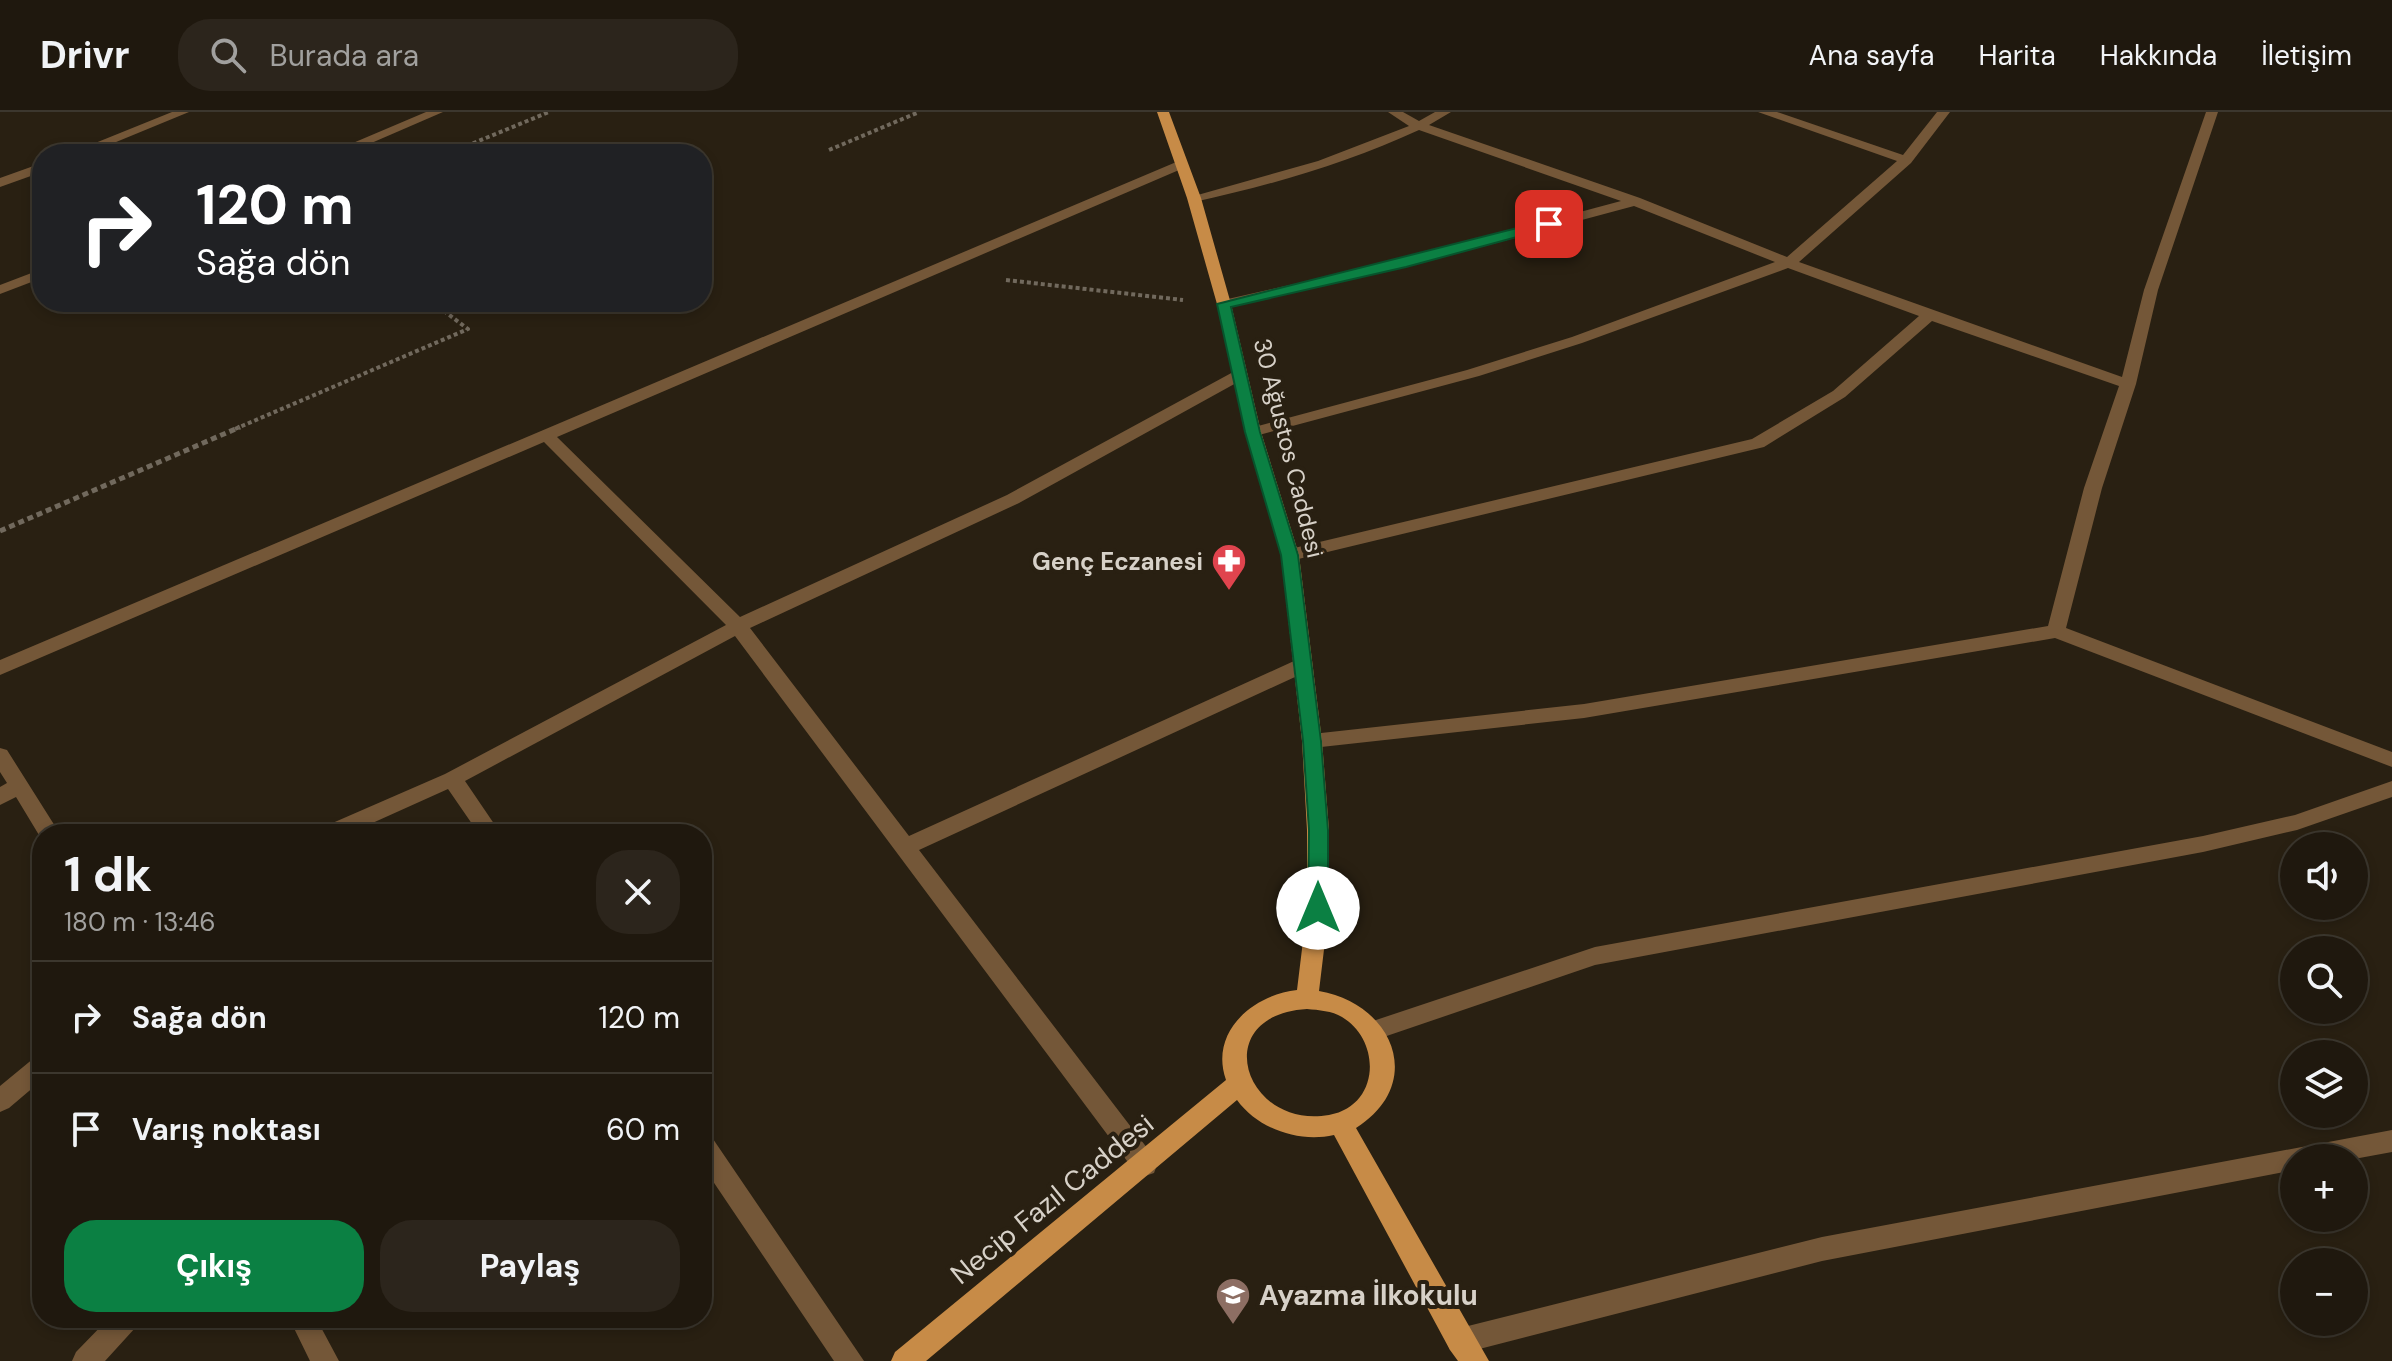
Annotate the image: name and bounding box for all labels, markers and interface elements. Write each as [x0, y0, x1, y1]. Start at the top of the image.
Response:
search box [178, 19, 738, 91]
text: Drivr [40, 30, 130, 80]
icon: search [206, 33, 250, 77]
text: Burada ara [270, 36, 419, 75]
text: Ana sayfa [1809, 37, 1935, 74]
text: Harita [1979, 37, 2056, 74]
text: Hakkında [2100, 37, 2217, 74]
text: İletişim [2261, 37, 2352, 74]
text: 120 m [196, 168, 354, 241]
icon: right [64, 176, 168, 280]
pin [1515, 190, 1583, 258]
icon: arrive [1527, 202, 1571, 246]
text: Sağa dön [196, 239, 350, 286]
street label: 30 Ağustos Caddesi [1247, 335, 1331, 561]
pharmacy icon: Genç Eczanesi [1210, 542, 1248, 592]
place label: Genç Eczanesi [1032, 546, 1203, 577]
map controls [2280, 832, 2368, 1336]
button: sound [2280, 832, 2368, 920]
text: 1 dk [64, 843, 152, 906]
button: close [596, 850, 680, 934]
position arrow [1276, 866, 1360, 950]
text: 180 m · 13:46 [64, 905, 216, 939]
button: search [2280, 936, 2368, 1024]
icon: right [64, 995, 108, 1039]
text: Sağa dön [132, 998, 267, 1037]
text: 120 m [598, 998, 680, 1037]
button: layers [2280, 1040, 2368, 1128]
street label: Necip Fazıl Caddesi [943, 1106, 1161, 1292]
icon: arrive [64, 1107, 108, 1151]
text: Varış noktası [132, 1110, 321, 1149]
text: 60 m [606, 1110, 680, 1149]
button: + [2280, 1144, 2368, 1232]
button: Çıkış [64, 1220, 364, 1312]
button: Paylaş [380, 1220, 680, 1312]
button: − [2280, 1248, 2368, 1336]
school or university icon: Ayazma İlkokulu [1214, 1276, 1252, 1326]
place label: Ayazma İlkokulu [1259, 1277, 1478, 1314]

